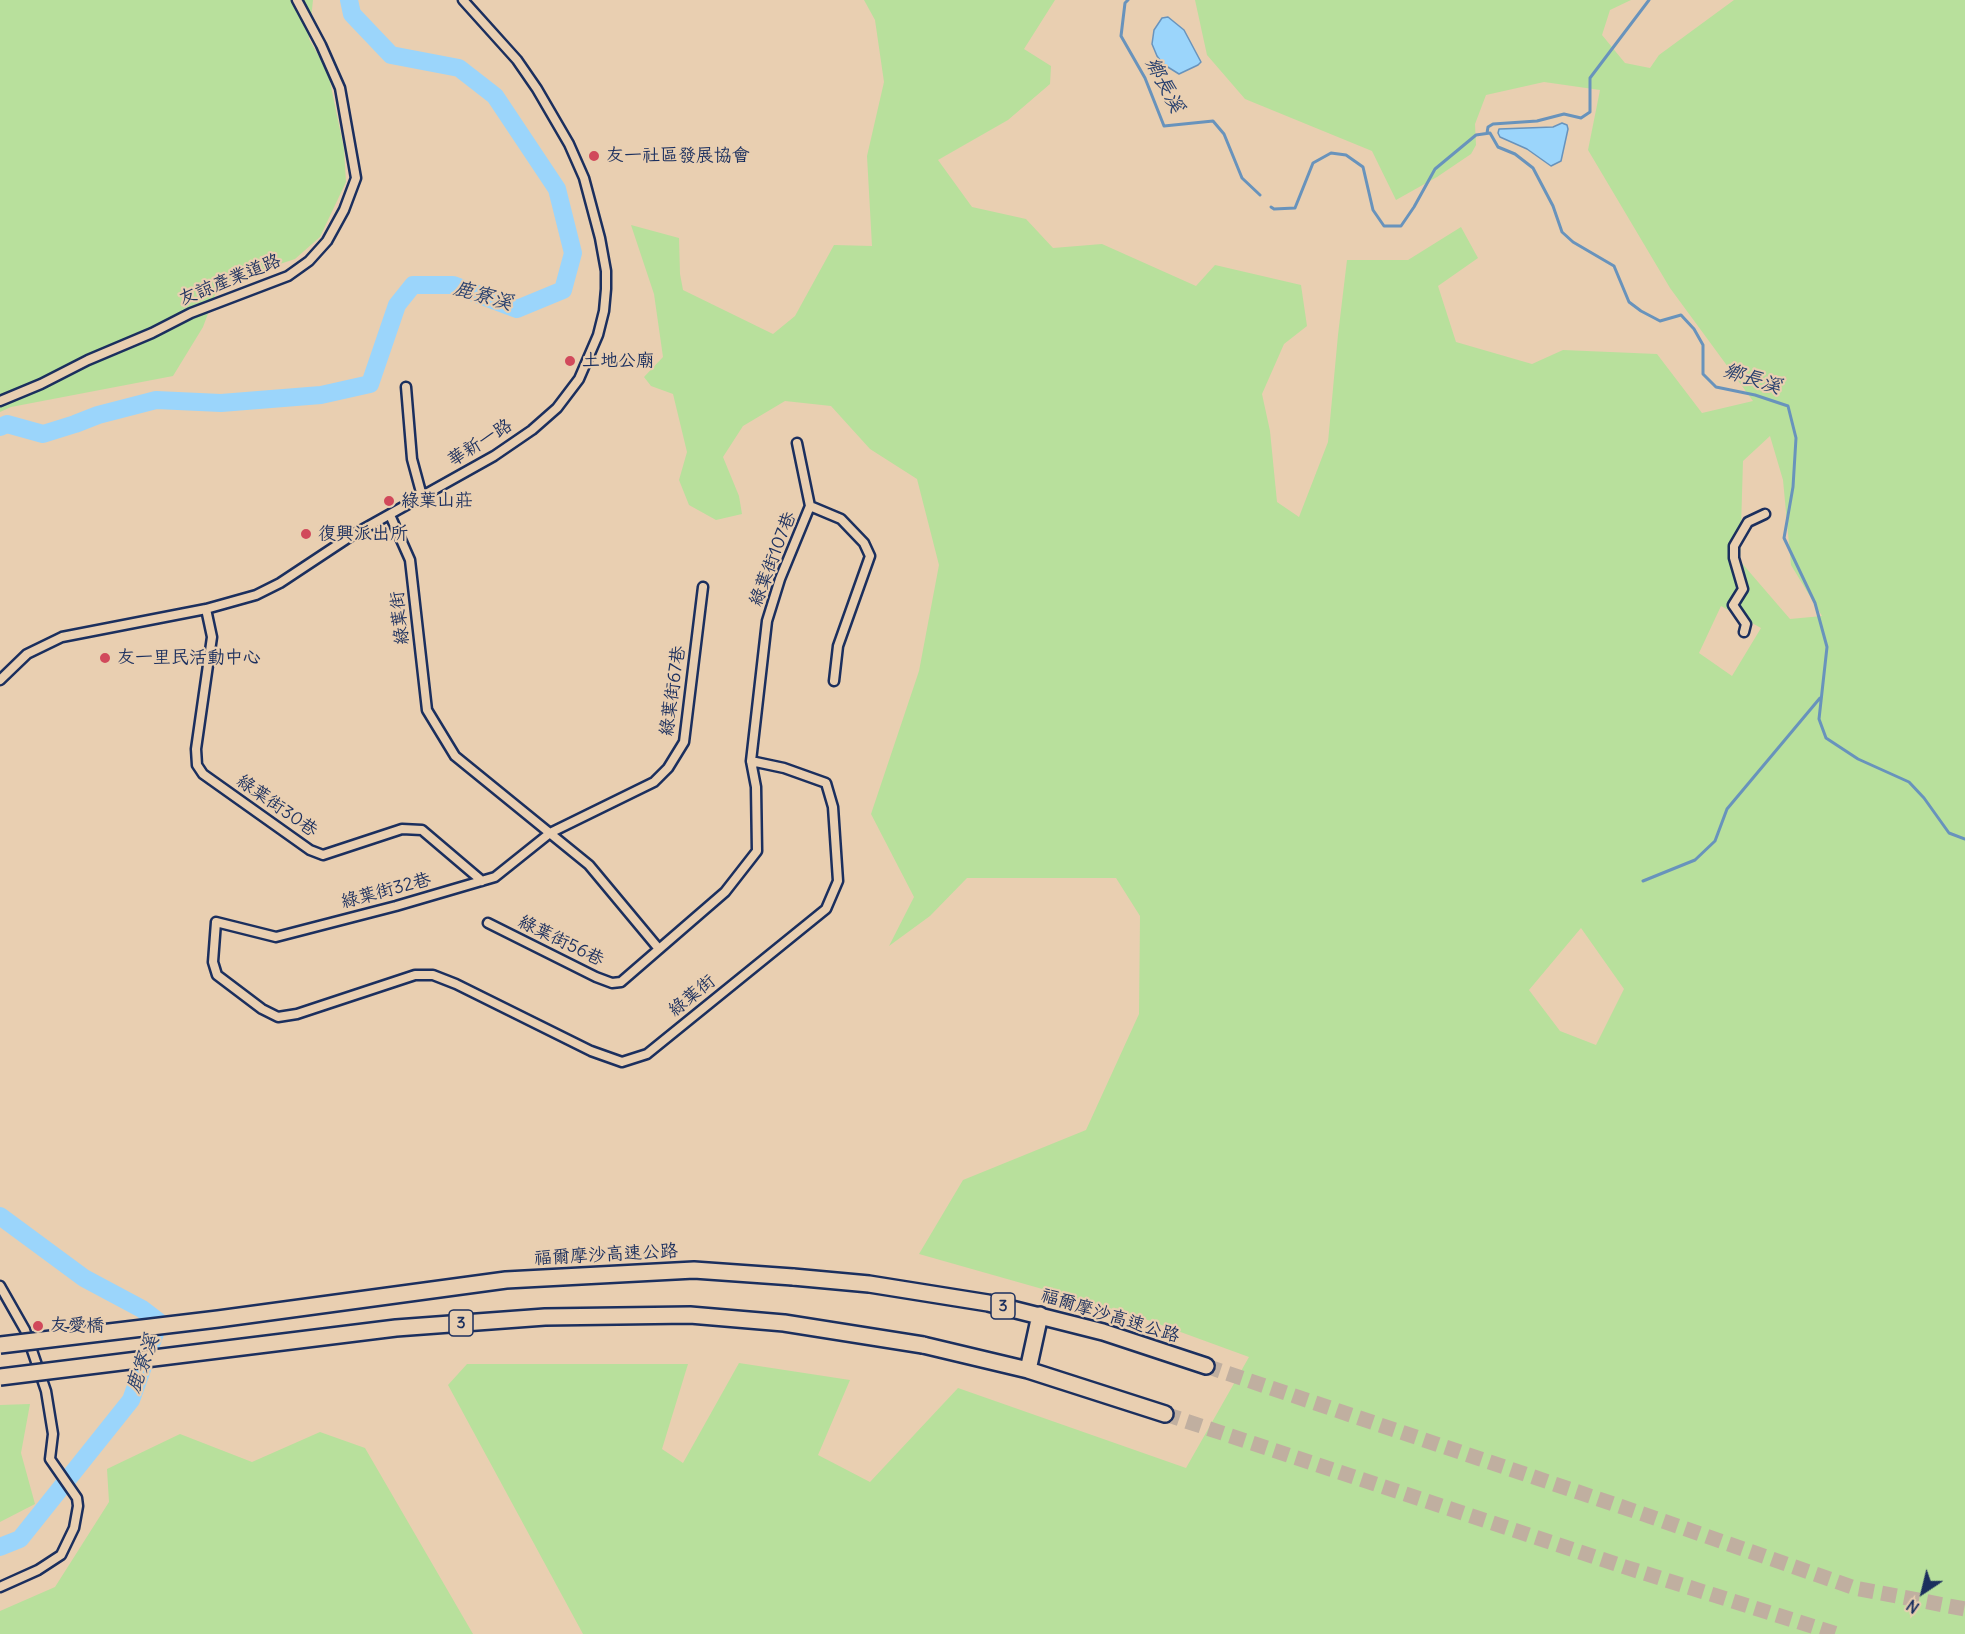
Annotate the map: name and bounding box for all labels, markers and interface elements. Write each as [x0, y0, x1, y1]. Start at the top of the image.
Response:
water label: 鄉長溪 [1139, 53, 1189, 117]
place label: 友一社區發展協會 [606, 145, 750, 167]
marker: 友一社區發展協會 [587, 149, 601, 163]
street label: 友諒產業道路 [176, 250, 284, 310]
water label: 鹿寮溪 [451, 276, 515, 316]
place label: 土地公廟 [582, 350, 654, 372]
marker: 土地公廟 [563, 354, 577, 368]
water label: 鄉長溪 [1720, 358, 1784, 400]
street label: 華新一路 [444, 415, 516, 471]
place label: 綠葉山莊 [401, 490, 473, 512]
marker: 綠葉山莊 [382, 494, 396, 508]
street label: 綠葉街107巷 [745, 509, 801, 609]
place label: 復興派出所 [318, 523, 408, 545]
marker: 復興派出所 [299, 527, 313, 541]
street label: 綠葉街 [386, 590, 414, 646]
street label: 綠葉街67巷 [656, 644, 690, 738]
place label: 友一里民活動中心 [117, 647, 261, 669]
marker: 友一里民活動中心 [98, 651, 112, 665]
street label: 綠葉街30巷 [232, 770, 322, 842]
street label: 綠葉街32巷 [339, 869, 433, 913]
street label: 綠葉街56巷 [515, 911, 607, 971]
street label: 綠葉街 [664, 971, 720, 1021]
street label: 福爾摩沙高速公路 [534, 1240, 678, 1270]
street label: 福爾摩沙高速公路 [1038, 1285, 1182, 1347]
road number: 3 [991, 1293, 1015, 1319]
road number: 3 [449, 1310, 473, 1336]
place label: 友愛橋 [50, 1315, 104, 1337]
marker: 友愛橋 [31, 1319, 45, 1333]
water label: 鹿寮溪 [121, 1332, 165, 1396]
north arrow [1893, 1562, 1953, 1622]
text: N [1902, 1595, 1923, 1618]

